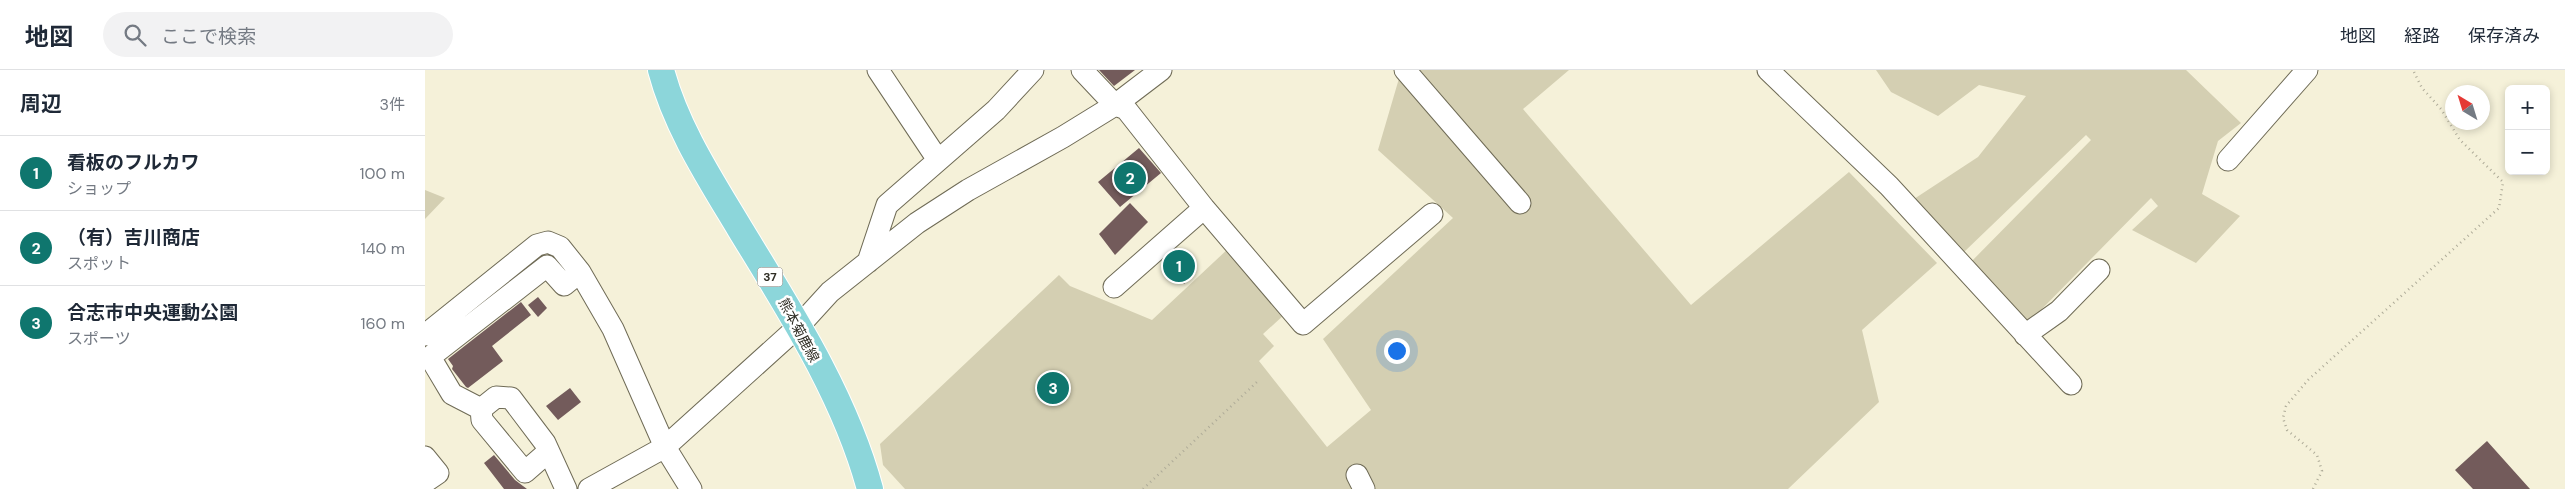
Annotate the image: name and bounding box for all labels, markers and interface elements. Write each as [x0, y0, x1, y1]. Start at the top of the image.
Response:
search box [103, 12, 453, 57]
text: 地図 [25, 21, 73, 52]
icon: search [121, 21, 149, 49]
text: ここで検索 [161, 24, 256, 49]
text: 地図 [2340, 24, 2376, 48]
text: 経路 [2404, 24, 2440, 48]
text: 保存済み [2468, 24, 2540, 48]
north arrow [2445, 85, 2490, 130]
map controls [2505, 85, 2550, 175]
button: + [2505, 85, 2550, 130]
text: 周辺 [20, 90, 62, 118]
text: 3件 [380, 94, 405, 115]
button: − [2505, 130, 2550, 175]
text: 看板のフルカワ [67, 150, 199, 175]
pin: 2 [1114, 159, 1146, 197]
text: 1 [33, 163, 39, 184]
text: 100 m [360, 163, 405, 184]
text: ショップ [67, 178, 131, 199]
text: （有）吉川商店 [67, 225, 200, 250]
text: 2 [31, 238, 41, 259]
text: 140 m [361, 238, 405, 259]
pin: 1 [1163, 247, 1195, 285]
text: スポット [67, 253, 131, 274]
road number: 37 [757, 268, 783, 286]
street label: 熊本菊鹿線 [775, 295, 823, 365]
text: 合志市中央運動公園 [67, 300, 238, 325]
text: 3 [31, 313, 41, 334]
text: 160 m [361, 313, 405, 334]
text: スポーツ [67, 328, 131, 349]
your location [1384, 338, 1410, 364]
pin: 3 [1037, 369, 1069, 407]

